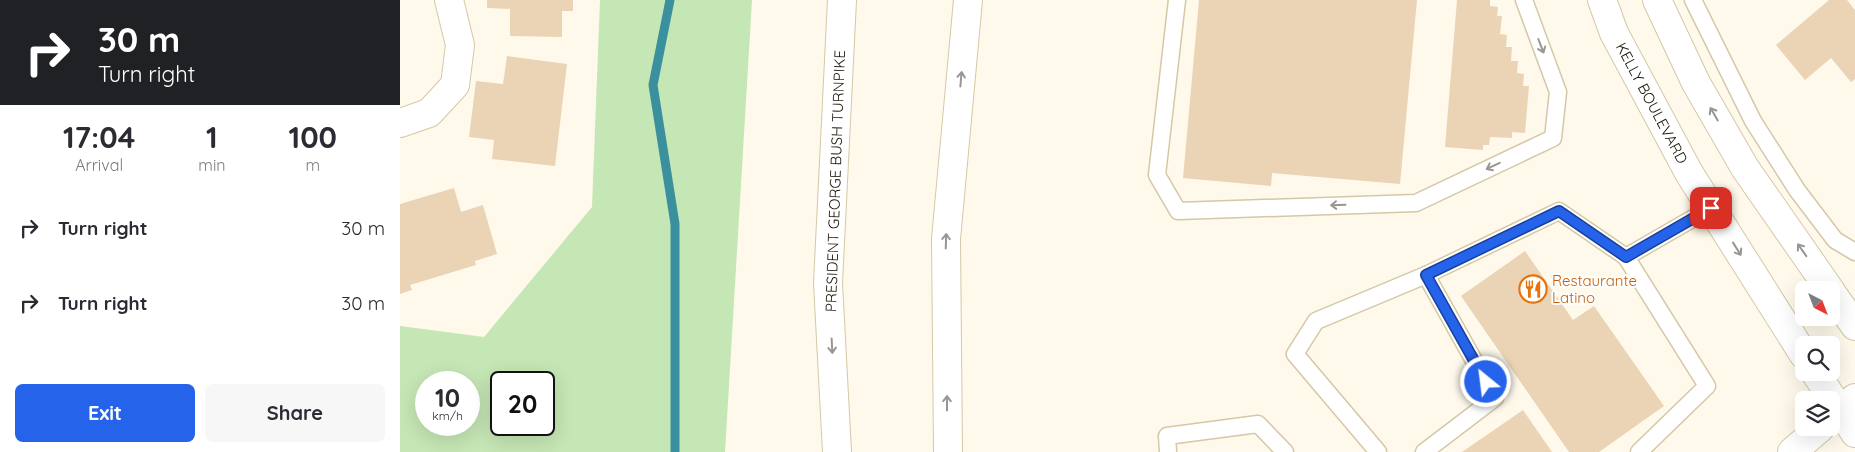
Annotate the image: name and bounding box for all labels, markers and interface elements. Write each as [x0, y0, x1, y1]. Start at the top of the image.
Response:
text: 30 m [98, 17, 180, 61]
icon: right [15, 20, 80, 85]
one-way arrow [1537, 37, 1546, 53]
street label: KELLY BOULEVARD [1612, 39, 1692, 167]
street label: PRESIDENT GEORGE BUSH TURNPIKE [821, 50, 849, 312]
text: Turn right [98, 60, 195, 88]
one-way arrow [956, 71, 966, 87]
one-way arrow [1708, 107, 1718, 121]
text: 17:04 [63, 118, 135, 156]
text: 1 [206, 118, 218, 156]
text: 100 [289, 118, 337, 156]
text: Arrival [75, 155, 123, 175]
text: min [198, 155, 226, 175]
text: m [305, 155, 320, 175]
one-way arrow [1486, 162, 1501, 171]
pin [1690, 187, 1732, 229]
icon: arrive [1697, 194, 1725, 222]
one-way arrow [1331, 200, 1347, 210]
icon: right [15, 214, 43, 242]
text: Turn right [58, 216, 147, 240]
text: 30 m [341, 216, 385, 240]
one-way arrow [941, 233, 951, 250]
one-way arrow [1733, 242, 1743, 256]
one-way arrow [1797, 243, 1807, 257]
place label: Restaurante Latino [1552, 271, 1637, 307]
restaurant icon: Restaurante Latino [1518, 274, 1548, 304]
north arrow [1795, 281, 1840, 326]
map controls [1795, 281, 1840, 436]
icon: right [15, 289, 43, 317]
text: Turn right [58, 291, 147, 315]
text: 30 m [341, 291, 385, 315]
button: search [1795, 336, 1840, 381]
one-way arrow [827, 338, 836, 354]
position arrow [1459, 355, 1511, 407]
speed limit sign: 20 [490, 371, 555, 436]
text: 10 [435, 382, 460, 413]
button: Exit [15, 384, 195, 442]
button: Share [205, 384, 385, 442]
button: layers [1795, 391, 1840, 436]
one-way arrow [942, 396, 952, 412]
text: km/h [432, 408, 463, 423]

